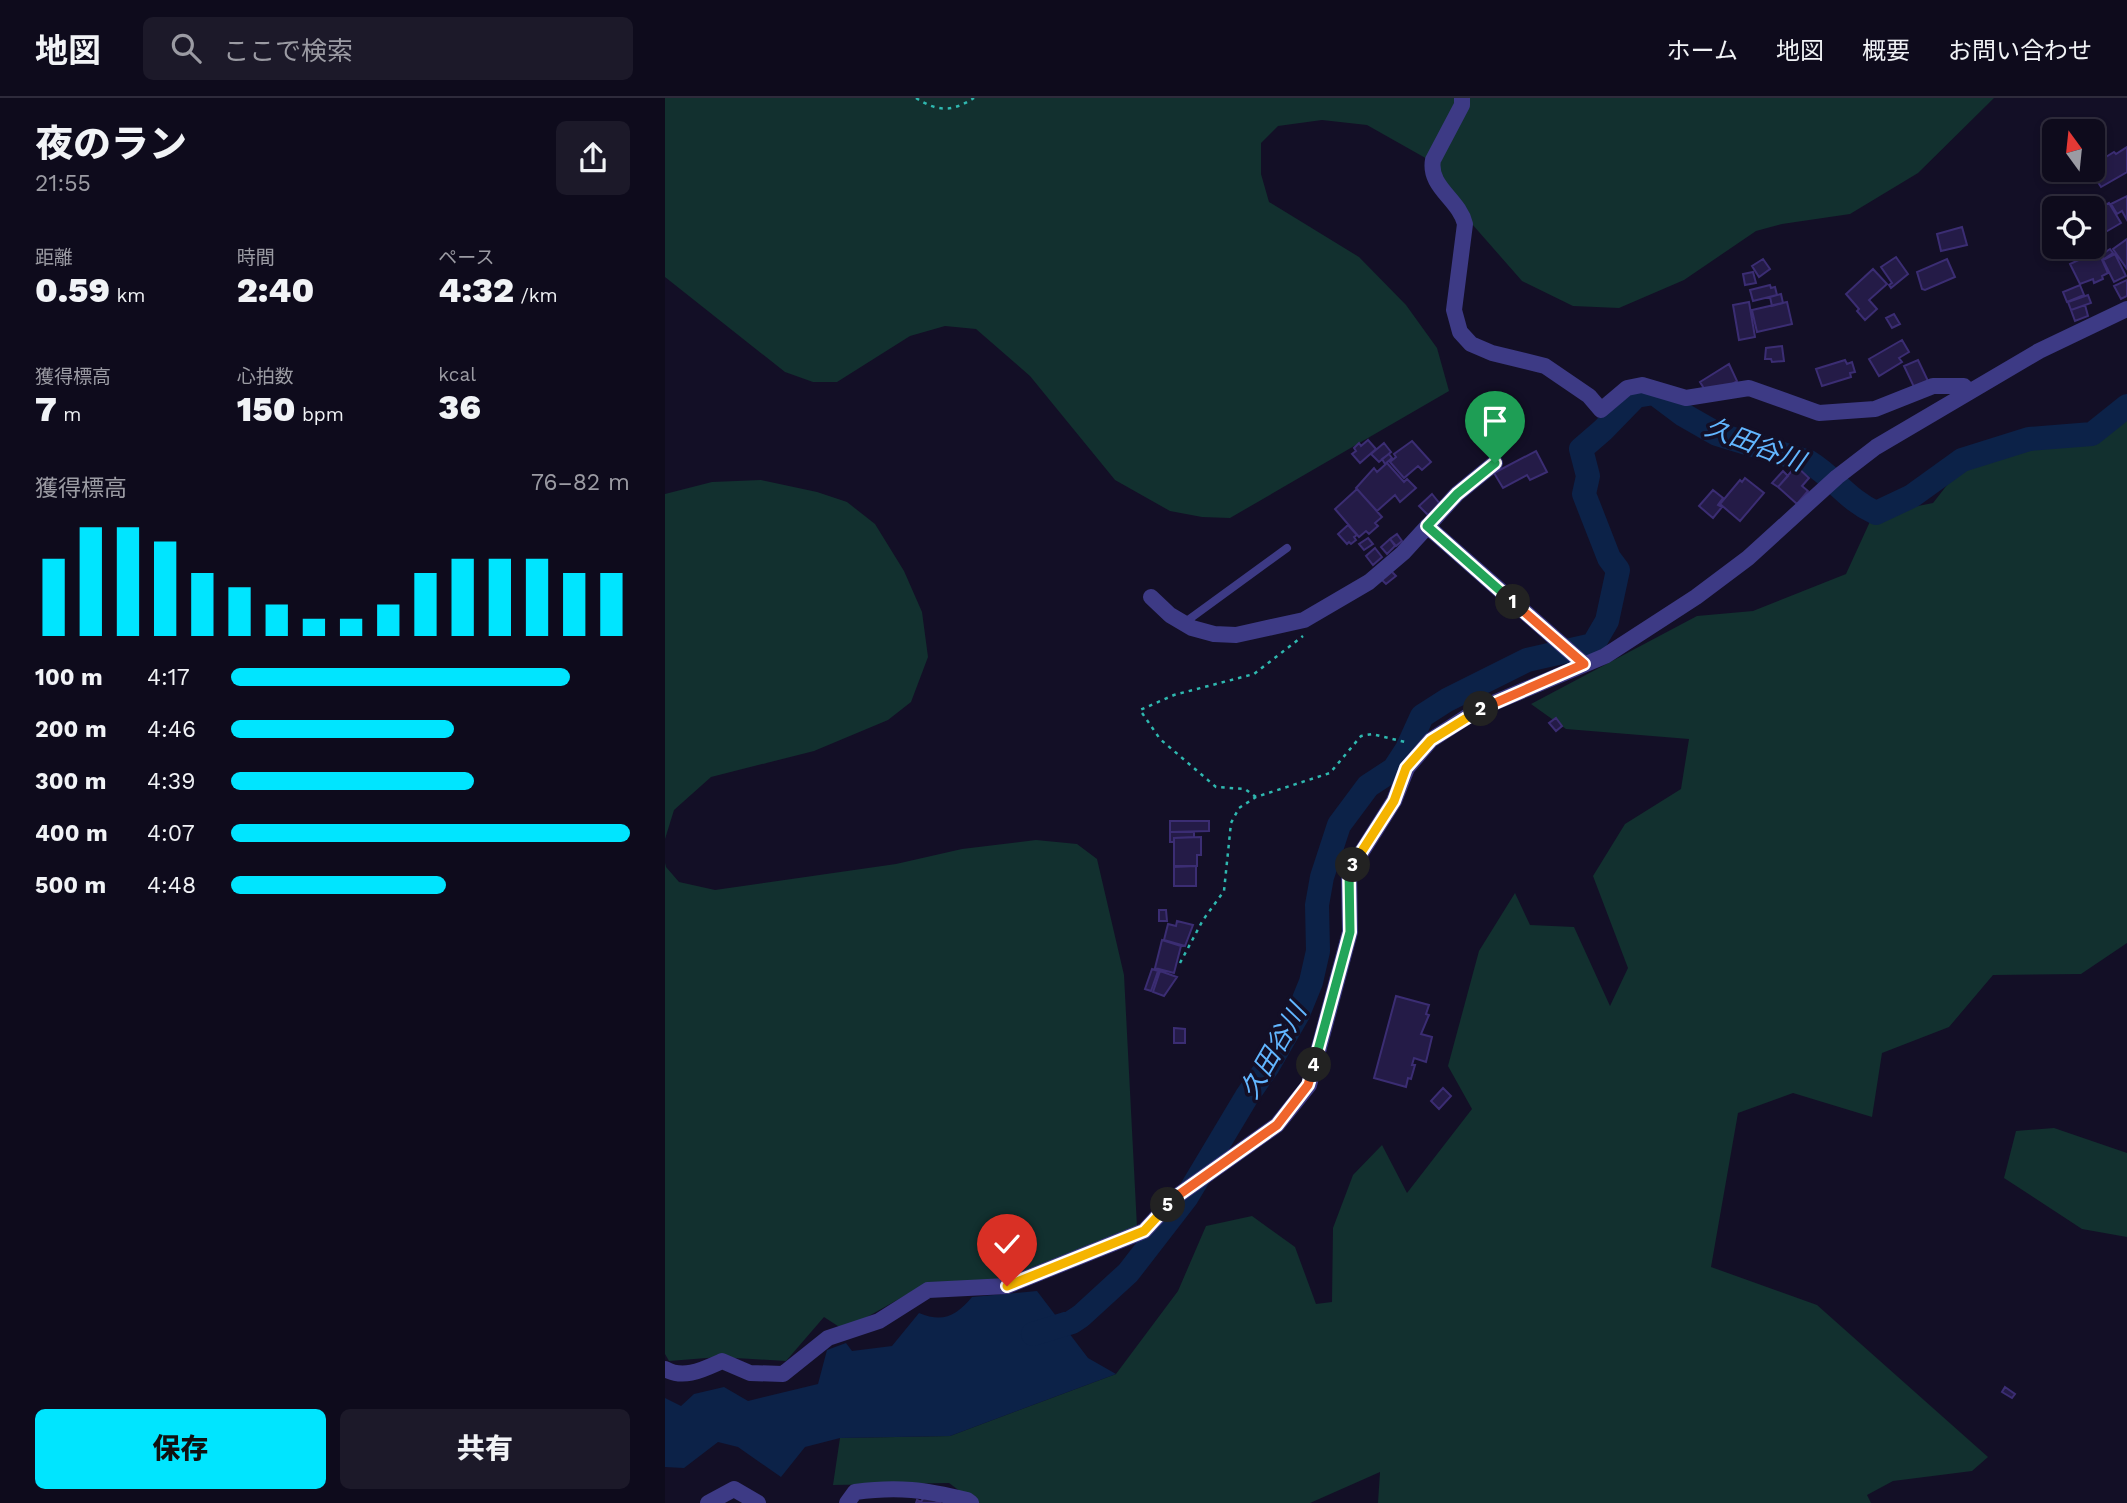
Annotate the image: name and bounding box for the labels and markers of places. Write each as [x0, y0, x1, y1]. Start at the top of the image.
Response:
pin [1465, 391, 1525, 463]
pin: 1 [1495, 584, 1531, 620]
pin: 2 [1463, 692, 1499, 726]
pin: 3 [1335, 848, 1371, 882]
pin: 4 [1297, 1048, 1331, 1082]
pin: 5 [1151, 1188, 1185, 1222]
pin [977, 1214, 1037, 1286]

